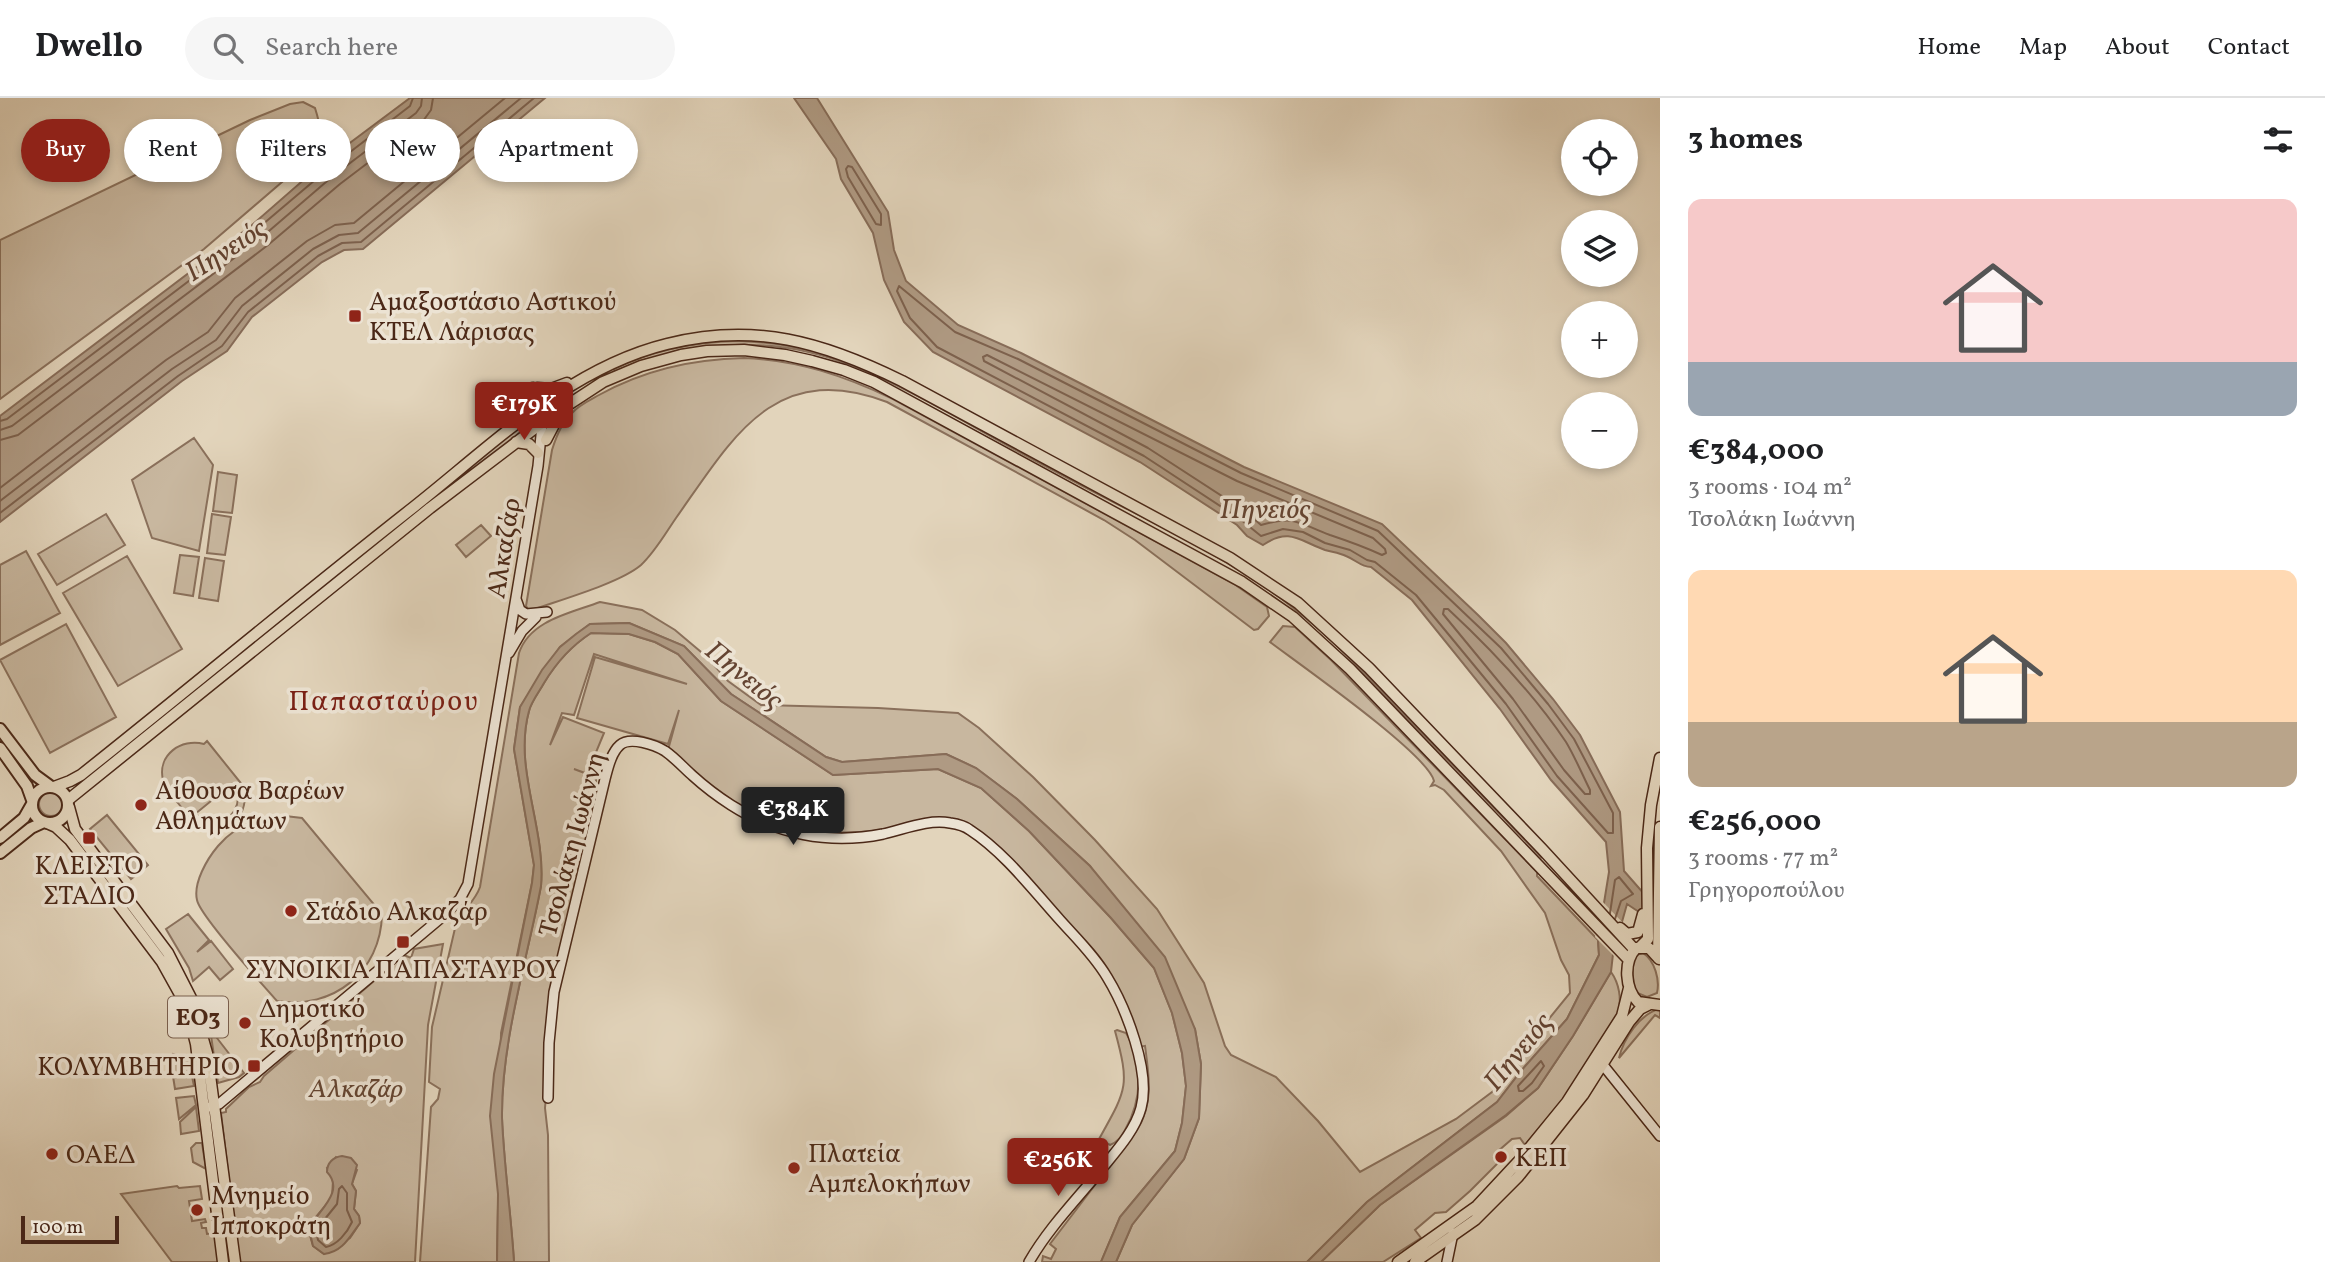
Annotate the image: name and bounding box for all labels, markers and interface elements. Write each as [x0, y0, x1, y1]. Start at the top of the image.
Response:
search box [185, 17, 675, 80]
text: Dwello [35, 25, 143, 71]
icon: search [209, 29, 247, 67]
text: Search here [265, 30, 398, 66]
text: Home [1917, 31, 1981, 65]
text: Map [2019, 31, 2067, 65]
text: About [2105, 31, 2170, 65]
text: Contact [2208, 31, 2290, 65]
chip: Buy [21, 119, 110, 182]
chip: Rent [124, 119, 222, 182]
chip: Filters [236, 119, 351, 182]
chip: New [365, 119, 460, 182]
chip: Apartment [474, 119, 638, 182]
map controls [1561, 119, 1638, 469]
button: locate [1561, 119, 1638, 196]
text: 3 homes [1688, 119, 1803, 161]
icon: filters [2259, 121, 2297, 159]
water label: Πηνειός [178, 210, 276, 292]
button: layers [1561, 210, 1638, 287]
icon: home [1930, 245, 2056, 371]
place label: Αμαξοστάσιο Αστικού ΚΤΕΛ Λάρισας [369, 285, 616, 351]
button: + [1561, 301, 1638, 378]
marker: Αμαξοστάσιο Αστικού ΚΤΕΛ Λάρισας [347, 308, 363, 324]
pin: €179K [475, 382, 573, 442]
text: €179K [491, 389, 557, 421]
button: − [1561, 392, 1638, 469]
text: €384,000 [1688, 430, 1824, 472]
text: 3 rooms · 104 m² [1688, 472, 1852, 504]
water label: Πηνειός [1220, 491, 1311, 530]
street label: Αλκαζάρ [479, 495, 531, 601]
text: Τσολάκη Ιωάννη [1688, 504, 1856, 536]
icon: home [1930, 616, 2056, 742]
water label: Πηνειός [696, 632, 792, 720]
district label: Παπασταύρου [288, 683, 480, 722]
street label: Τσολάκη Ιωάννη [531, 748, 615, 941]
place label: Αίθουσα Βαρέων Αθλημάτων [155, 774, 345, 840]
pin: €384K [744, 788, 842, 847]
text: €384K [757, 794, 829, 826]
marker: Αίθουσα Βαρέων Αθλημάτων [133, 797, 149, 813]
text: €256,000 [1688, 801, 1821, 843]
marker: ΚΛΕΙΣΤΟ ΣΤΑΔΙΟ [81, 830, 97, 846]
text: 3 rooms · 77 m² [1688, 843, 1838, 875]
place label: ΚΛΕΙΣΤΟ ΣΤΑΔΙΟ [35, 849, 143, 915]
text: Γρηγοροπούλου [1688, 875, 1845, 907]
place label: Στάδιο Αλκαζάρ [305, 895, 488, 931]
marker: Στάδιο Αλκαζάρ [283, 903, 299, 919]
marker: ΣΥΝΟΙΚΙΑ ΠΑΠΑΣΤΑΥΡΟΥ [395, 934, 411, 950]
place label: ΣΥΝΟΙΚΙΑ ΠΑΠΑΣΤΑΥΡΟΥ [245, 953, 561, 989]
place label: Δημοτικό Κολυβητήριο [259, 992, 404, 1058]
road number: ΕΟ3 [168, 996, 228, 1037]
water label: Πηνειός [1475, 1004, 1563, 1100]
marker: Δημοτικό Κολυβητήριο [237, 1015, 253, 1031]
place label: ΚΟΛΥΜΒΗΤΗΡΙΟ [37, 1050, 240, 1086]
marker: ΚΟΛΥΜΒΗΤΗΡΙΟ [246, 1058, 262, 1074]
park label: Αλκαζάρ [308, 1072, 404, 1108]
place label: Πλατεία Αμπελοκήπων [808, 1137, 971, 1203]
place label: ΟΑΕΔ [66, 1138, 135, 1174]
pin: €256K [1009, 1138, 1107, 1198]
place label: ΚΕΠ [1515, 1141, 1568, 1177]
text: €256K [1023, 1145, 1093, 1177]
marker: ΟΑΕΔ [44, 1146, 60, 1162]
marker: ΚΕΠ [1493, 1149, 1509, 1165]
marker: Πλατεία Αμπελοκήπων [786, 1160, 802, 1176]
place label: Μνημείο Ιπποκράτη [211, 1179, 331, 1245]
marker: Μνημείο Ιπποκράτη [189, 1202, 205, 1218]
scale bar [21, 1213, 119, 1245]
text: 100 m [32, 1215, 83, 1241]

